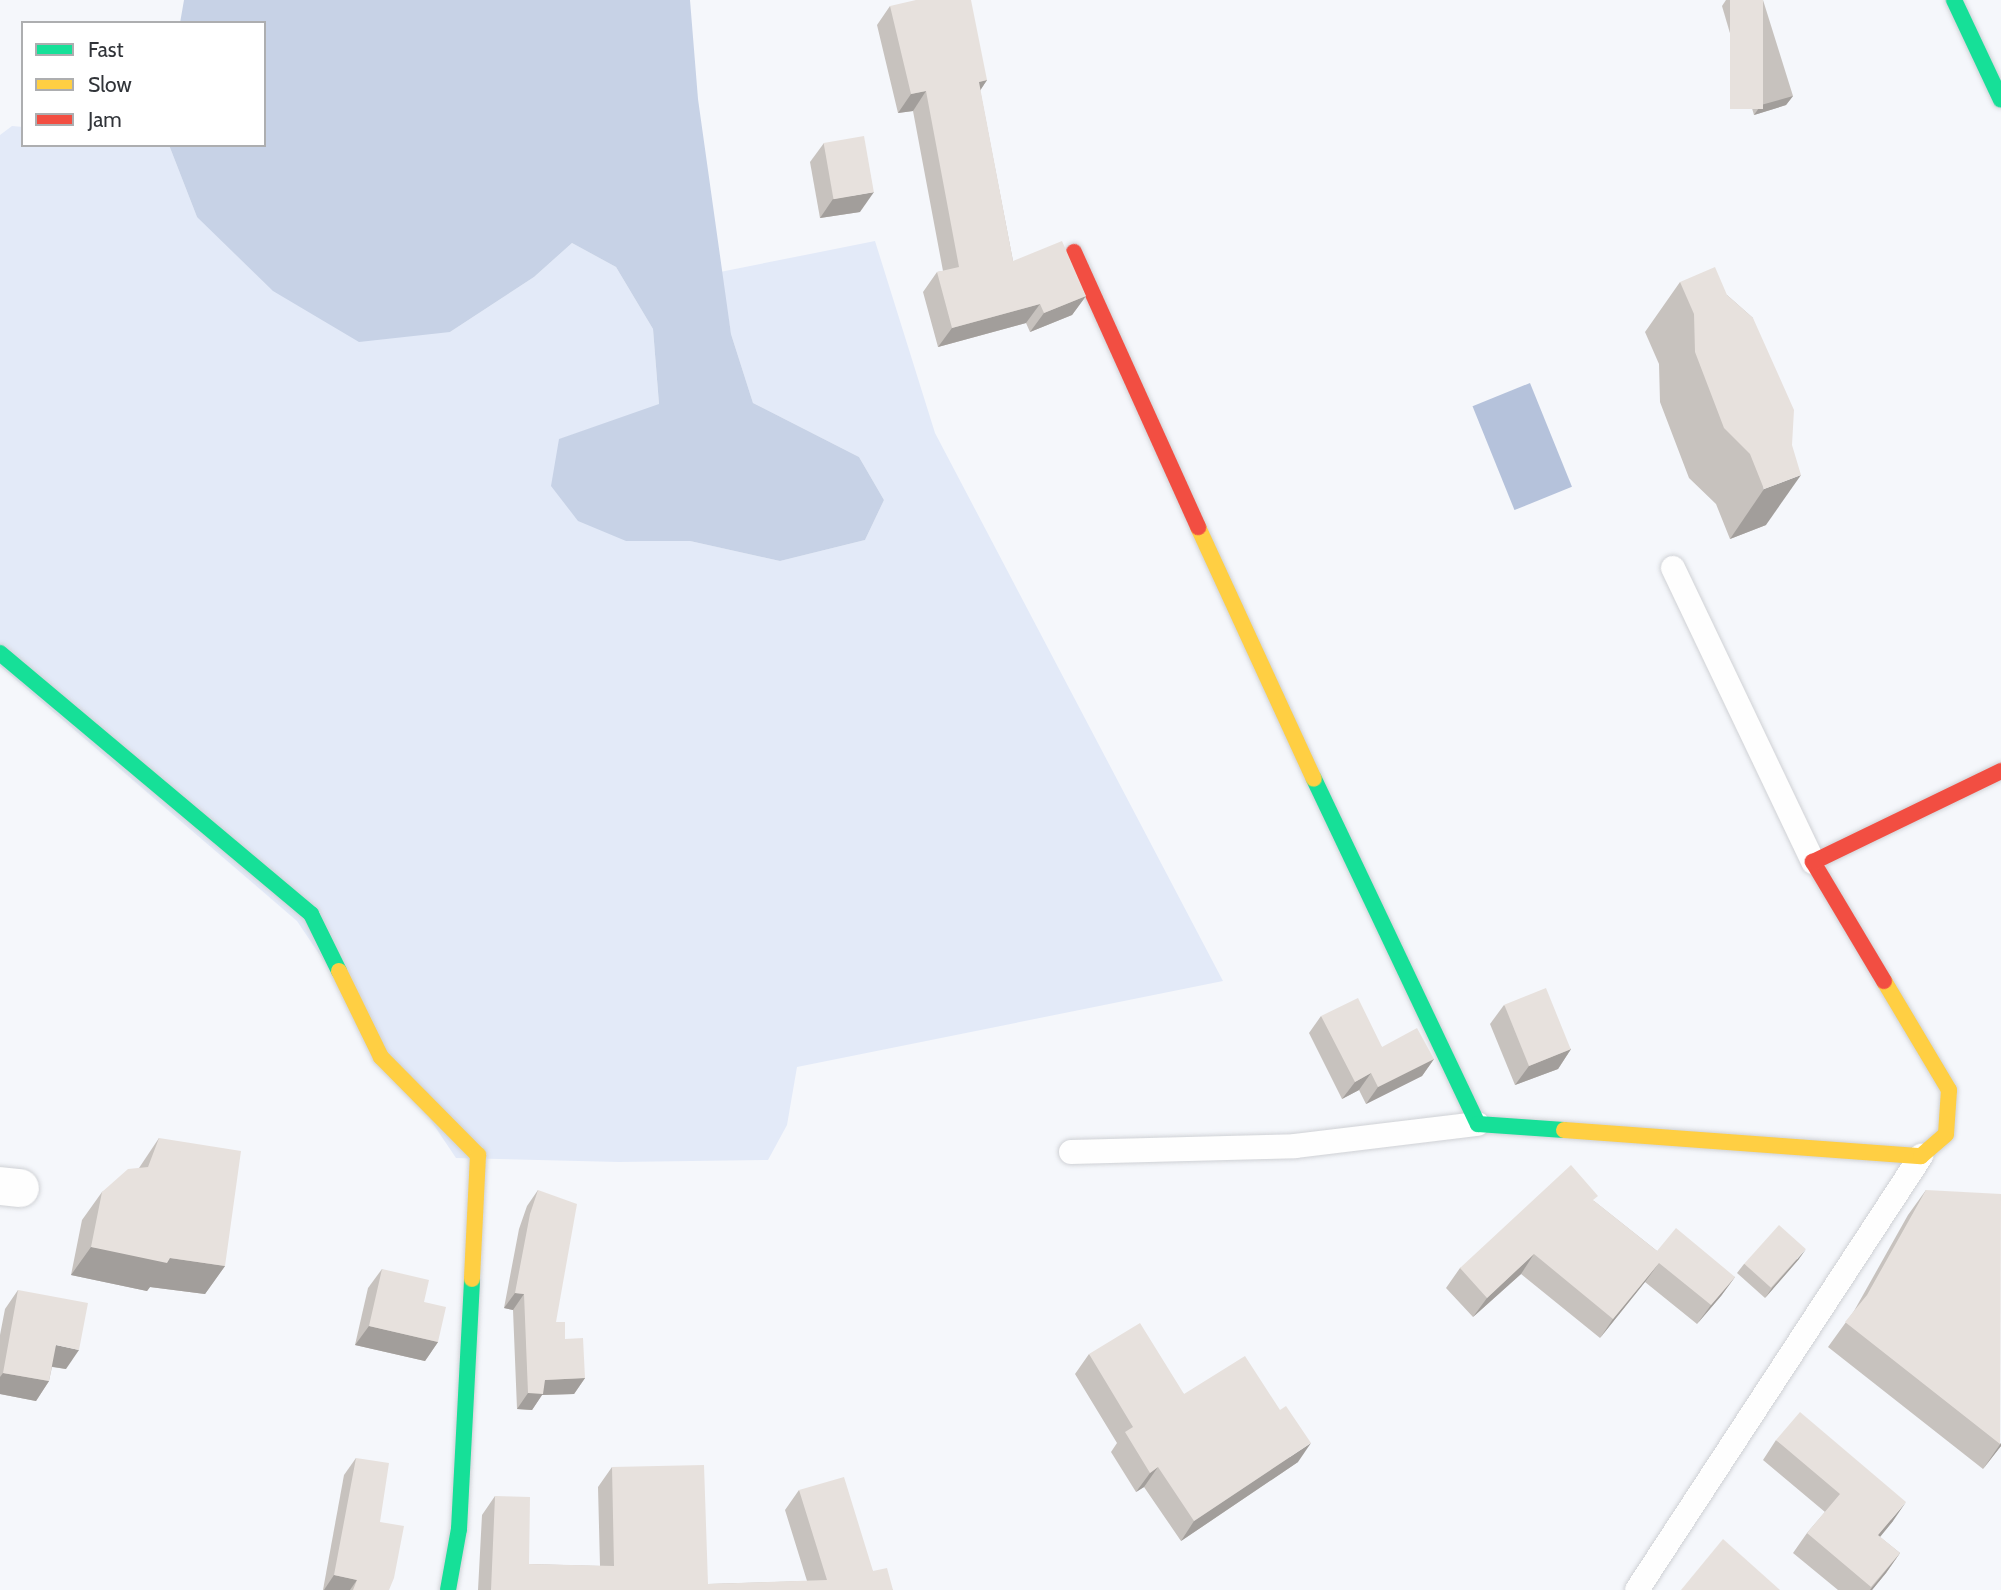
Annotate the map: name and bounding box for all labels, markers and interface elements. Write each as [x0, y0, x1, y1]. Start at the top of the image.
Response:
legend [21, 21, 266, 147]
text: Fast [88, 37, 124, 62]
text: Slow [88, 72, 132, 97]
text: Jam [88, 107, 122, 132]

